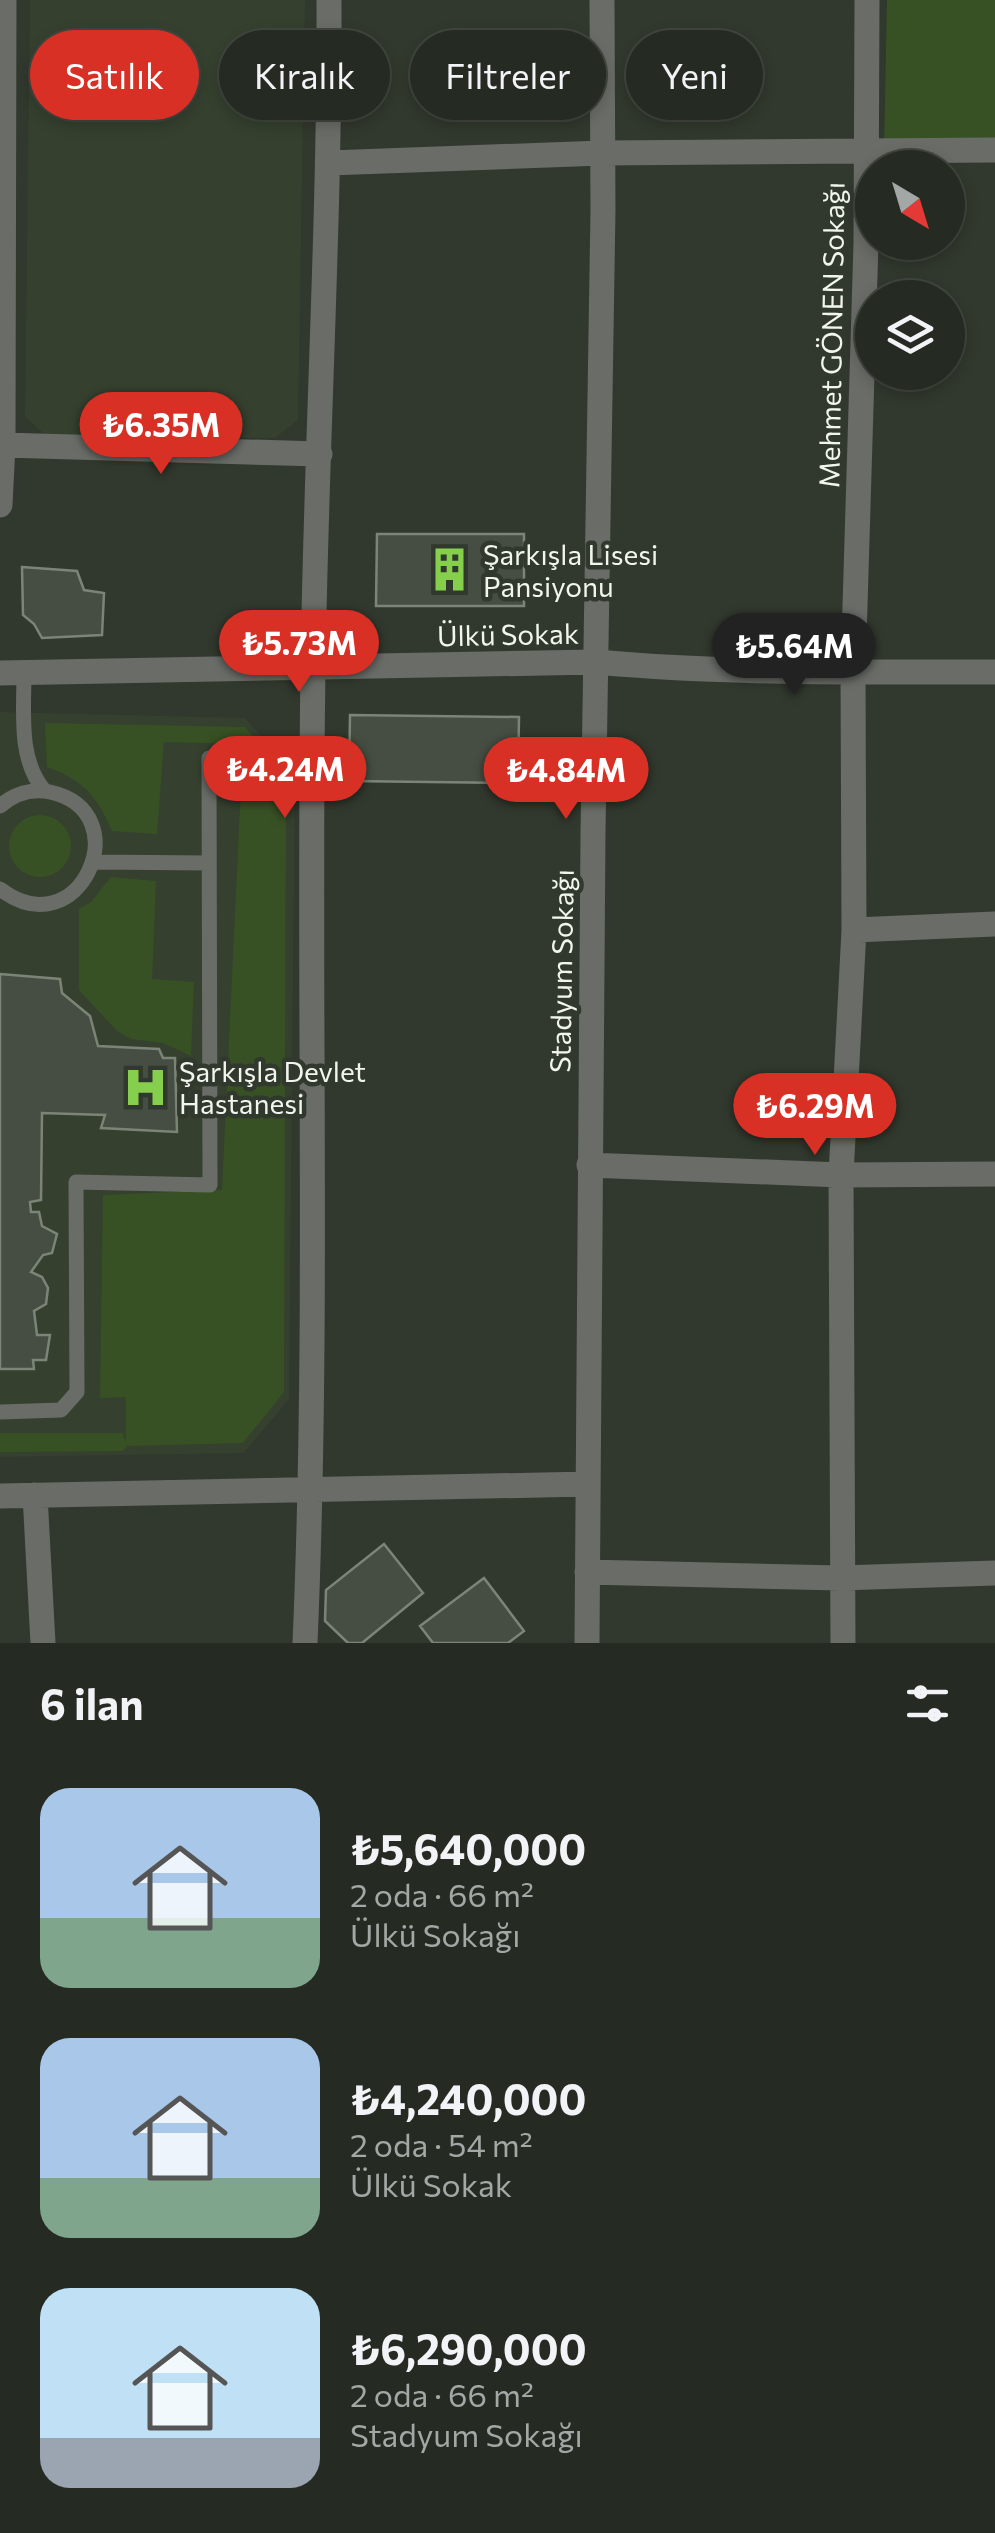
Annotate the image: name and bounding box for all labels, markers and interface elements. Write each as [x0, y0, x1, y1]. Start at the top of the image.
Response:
chip: Satılık [30, 30, 199, 120]
chip: Kiralık [219, 30, 390, 120]
chip: Filtreler [410, 30, 606, 120]
chip: Yeni [626, 30, 763, 120]
north arrow [855, 150, 965, 260]
map controls [855, 150, 965, 390]
street label: Mehmet GÖNEN Sokağı [811, 182, 851, 488]
button: layers [855, 280, 965, 390]
pin: ₺6.35M [80, 392, 242, 477]
text: ₺6.35M [102, 404, 220, 444]
place label: Şarkışla Lisesi Pansiyonu [483, 537, 658, 603]
building icon: Şarkışla Lisesi Pansiyonu [426, 546, 474, 594]
pin: ₺5.73M [218, 610, 380, 695]
pin: ₺5.64M [713, 613, 875, 698]
street label: Ülkü Sokak [437, 616, 579, 652]
text: ₺5.73M [241, 622, 357, 662]
text: ₺5.64M [734, 625, 854, 665]
pin: ₺4.24M [204, 736, 366, 821]
pin: ₺4.84M [485, 737, 647, 822]
text: ₺4.24M [225, 748, 345, 788]
text: ₺4.84M [506, 749, 626, 789]
street label: Stadyum Sokağı [542, 869, 580, 1073]
place label: Şarkışla Devlet Hastanesi [179, 1054, 366, 1120]
hospital icon: Şarkışla Devlet Hastanesi [122, 1063, 170, 1111]
pin: ₺6.29M [734, 1073, 896, 1158]
text: ₺6.29M [755, 1085, 875, 1125]
icon: filters [900, 1676, 955, 1731]
text: 6 ilan [40, 1677, 144, 1729]
text: ₺5,640,000 [350, 1822, 586, 1874]
icon: home [120, 1828, 240, 1948]
text: 2 oda · 66 m² [350, 1874, 534, 1914]
text: Ülkü Sokağı [350, 1914, 520, 1954]
text: ₺4,240,000 [350, 2072, 586, 2124]
icon: home [120, 2078, 240, 2198]
text: 2 oda · 54 m² [350, 2124, 533, 2164]
text: Ülkü Sokak [350, 2164, 512, 2204]
text: ₺6,290,000 [350, 2322, 587, 2374]
icon: home [120, 2328, 240, 2448]
text: 2 oda · 66 m² [350, 2374, 534, 2414]
text: Stadyum Sokağı [350, 2414, 583, 2454]

